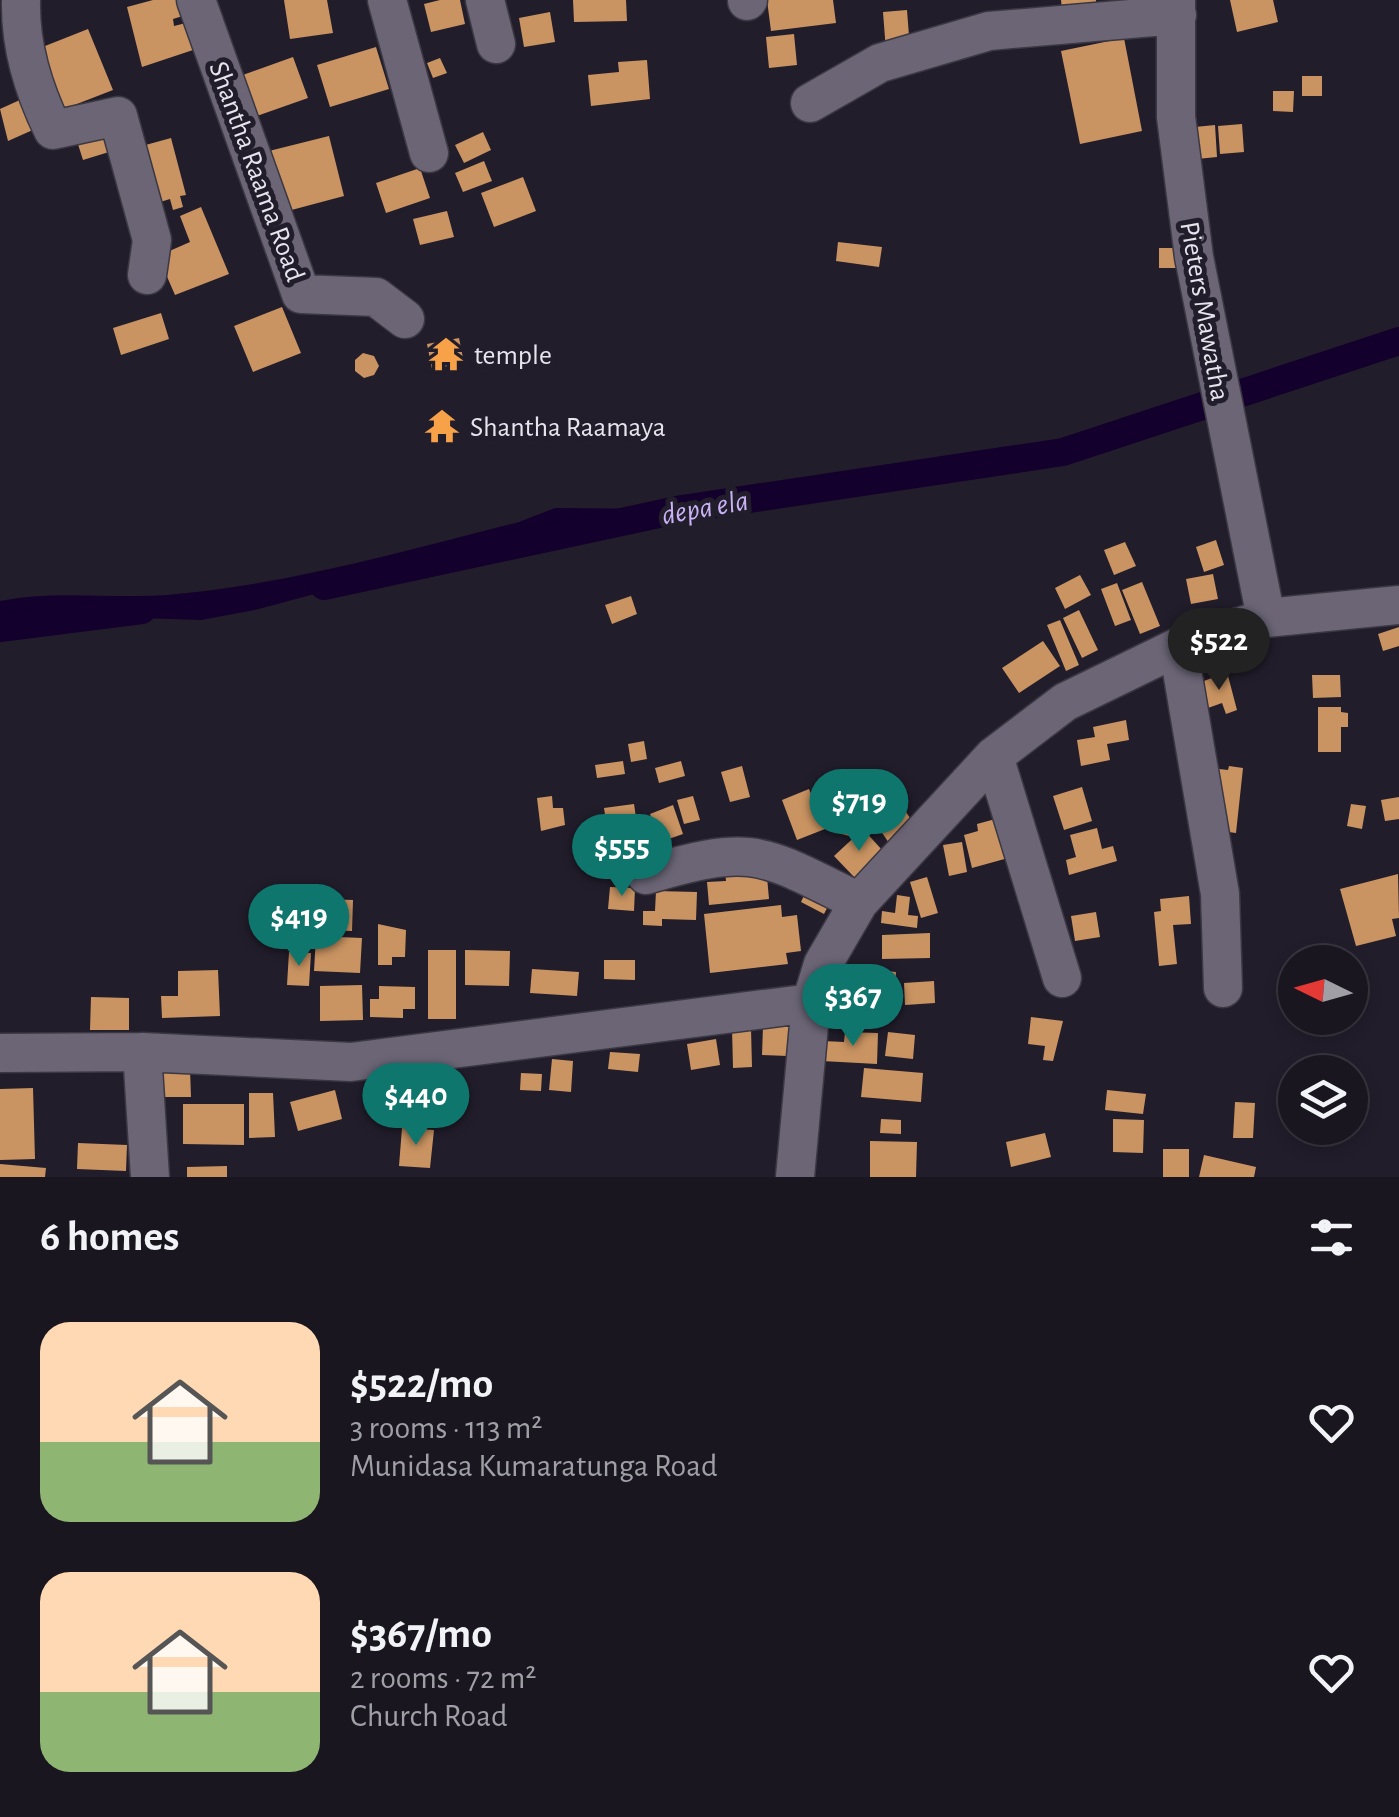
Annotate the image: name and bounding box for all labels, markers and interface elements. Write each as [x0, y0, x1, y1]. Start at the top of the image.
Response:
street label: Shantha Raama Road [203, 58, 309, 285]
street label: Pieters Mawatha [1174, 219, 1234, 403]
temple icon: temple [427, 335, 465, 373]
place label: temple [474, 342, 552, 370]
temple icon: Shantha Raamaya [423, 407, 461, 445]
place label: Shantha Raamaya [470, 414, 666, 442]
water label: depa ela [660, 486, 751, 530]
pin: $522 [1160, 608, 1278, 693]
text: $522 [1190, 624, 1248, 656]
pin: $719 [800, 769, 918, 854]
text: $719 [831, 785, 887, 817]
pin: $555 [563, 814, 681, 899]
text: $555 [594, 830, 650, 862]
pin: $419 [240, 884, 358, 969]
text: $419 [270, 900, 328, 932]
north arrow [1278, 945, 1368, 1035]
map controls [1278, 945, 1368, 1145]
pin: $367 [794, 964, 912, 1049]
text: $367 [824, 980, 882, 1012]
button: layers [1278, 1055, 1368, 1145]
pin: $440 [357, 1063, 475, 1148]
text: $440 [384, 1079, 448, 1111]
icon: filters [1304, 1210, 1359, 1265]
text: 6 homes [40, 1216, 179, 1258]
icon: home [120, 1362, 240, 1482]
text: $522/mo [350, 1363, 493, 1405]
icon: heart [1304, 1395, 1359, 1450]
text: 3 rooms · 113 m² [350, 1412, 542, 1444]
text: Munidasa Kumaratunga Road [350, 1450, 718, 1482]
icon: home [120, 1612, 240, 1732]
text: $367/mo [350, 1613, 492, 1655]
icon: heart [1304, 1645, 1359, 1700]
text: 2 rooms · 72 m² [350, 1662, 537, 1694]
text: Church Road [350, 1700, 507, 1732]

